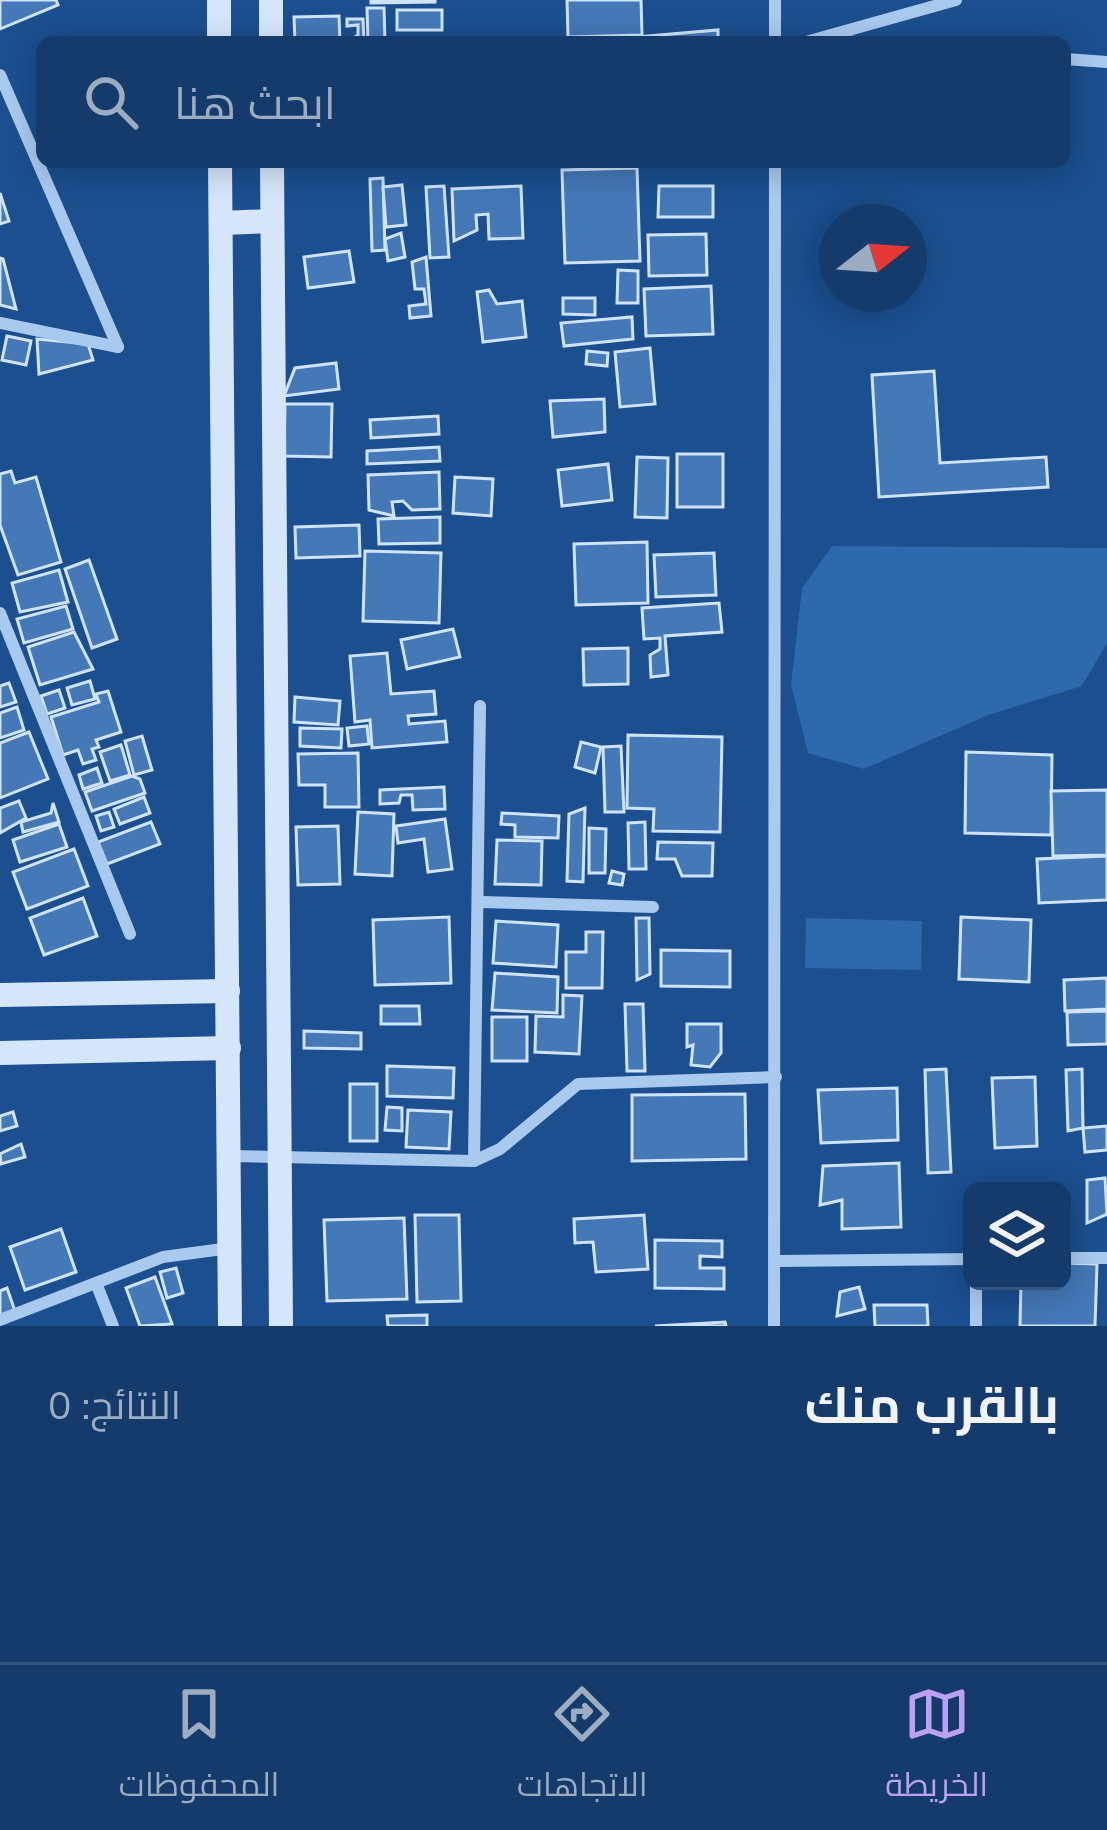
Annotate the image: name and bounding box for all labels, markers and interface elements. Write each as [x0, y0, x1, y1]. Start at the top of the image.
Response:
search box [36, 36, 1071, 168]
icon: search [78, 69, 144, 135]
text: ابحث هنا [174, 74, 336, 135]
north arrow [819, 204, 927, 312]
map controls [963, 1182, 1071, 1290]
button: layers [963, 1182, 1071, 1290]
text: بالقرب منك [805, 1371, 1059, 1441]
text: النتائج: 0 [48, 1380, 181, 1433]
tab: المحفوظات [119, 1681, 279, 1815]
tab: الاتجاهات [517, 1681, 648, 1815]
tab: الخريطة [885, 1681, 988, 1815]

